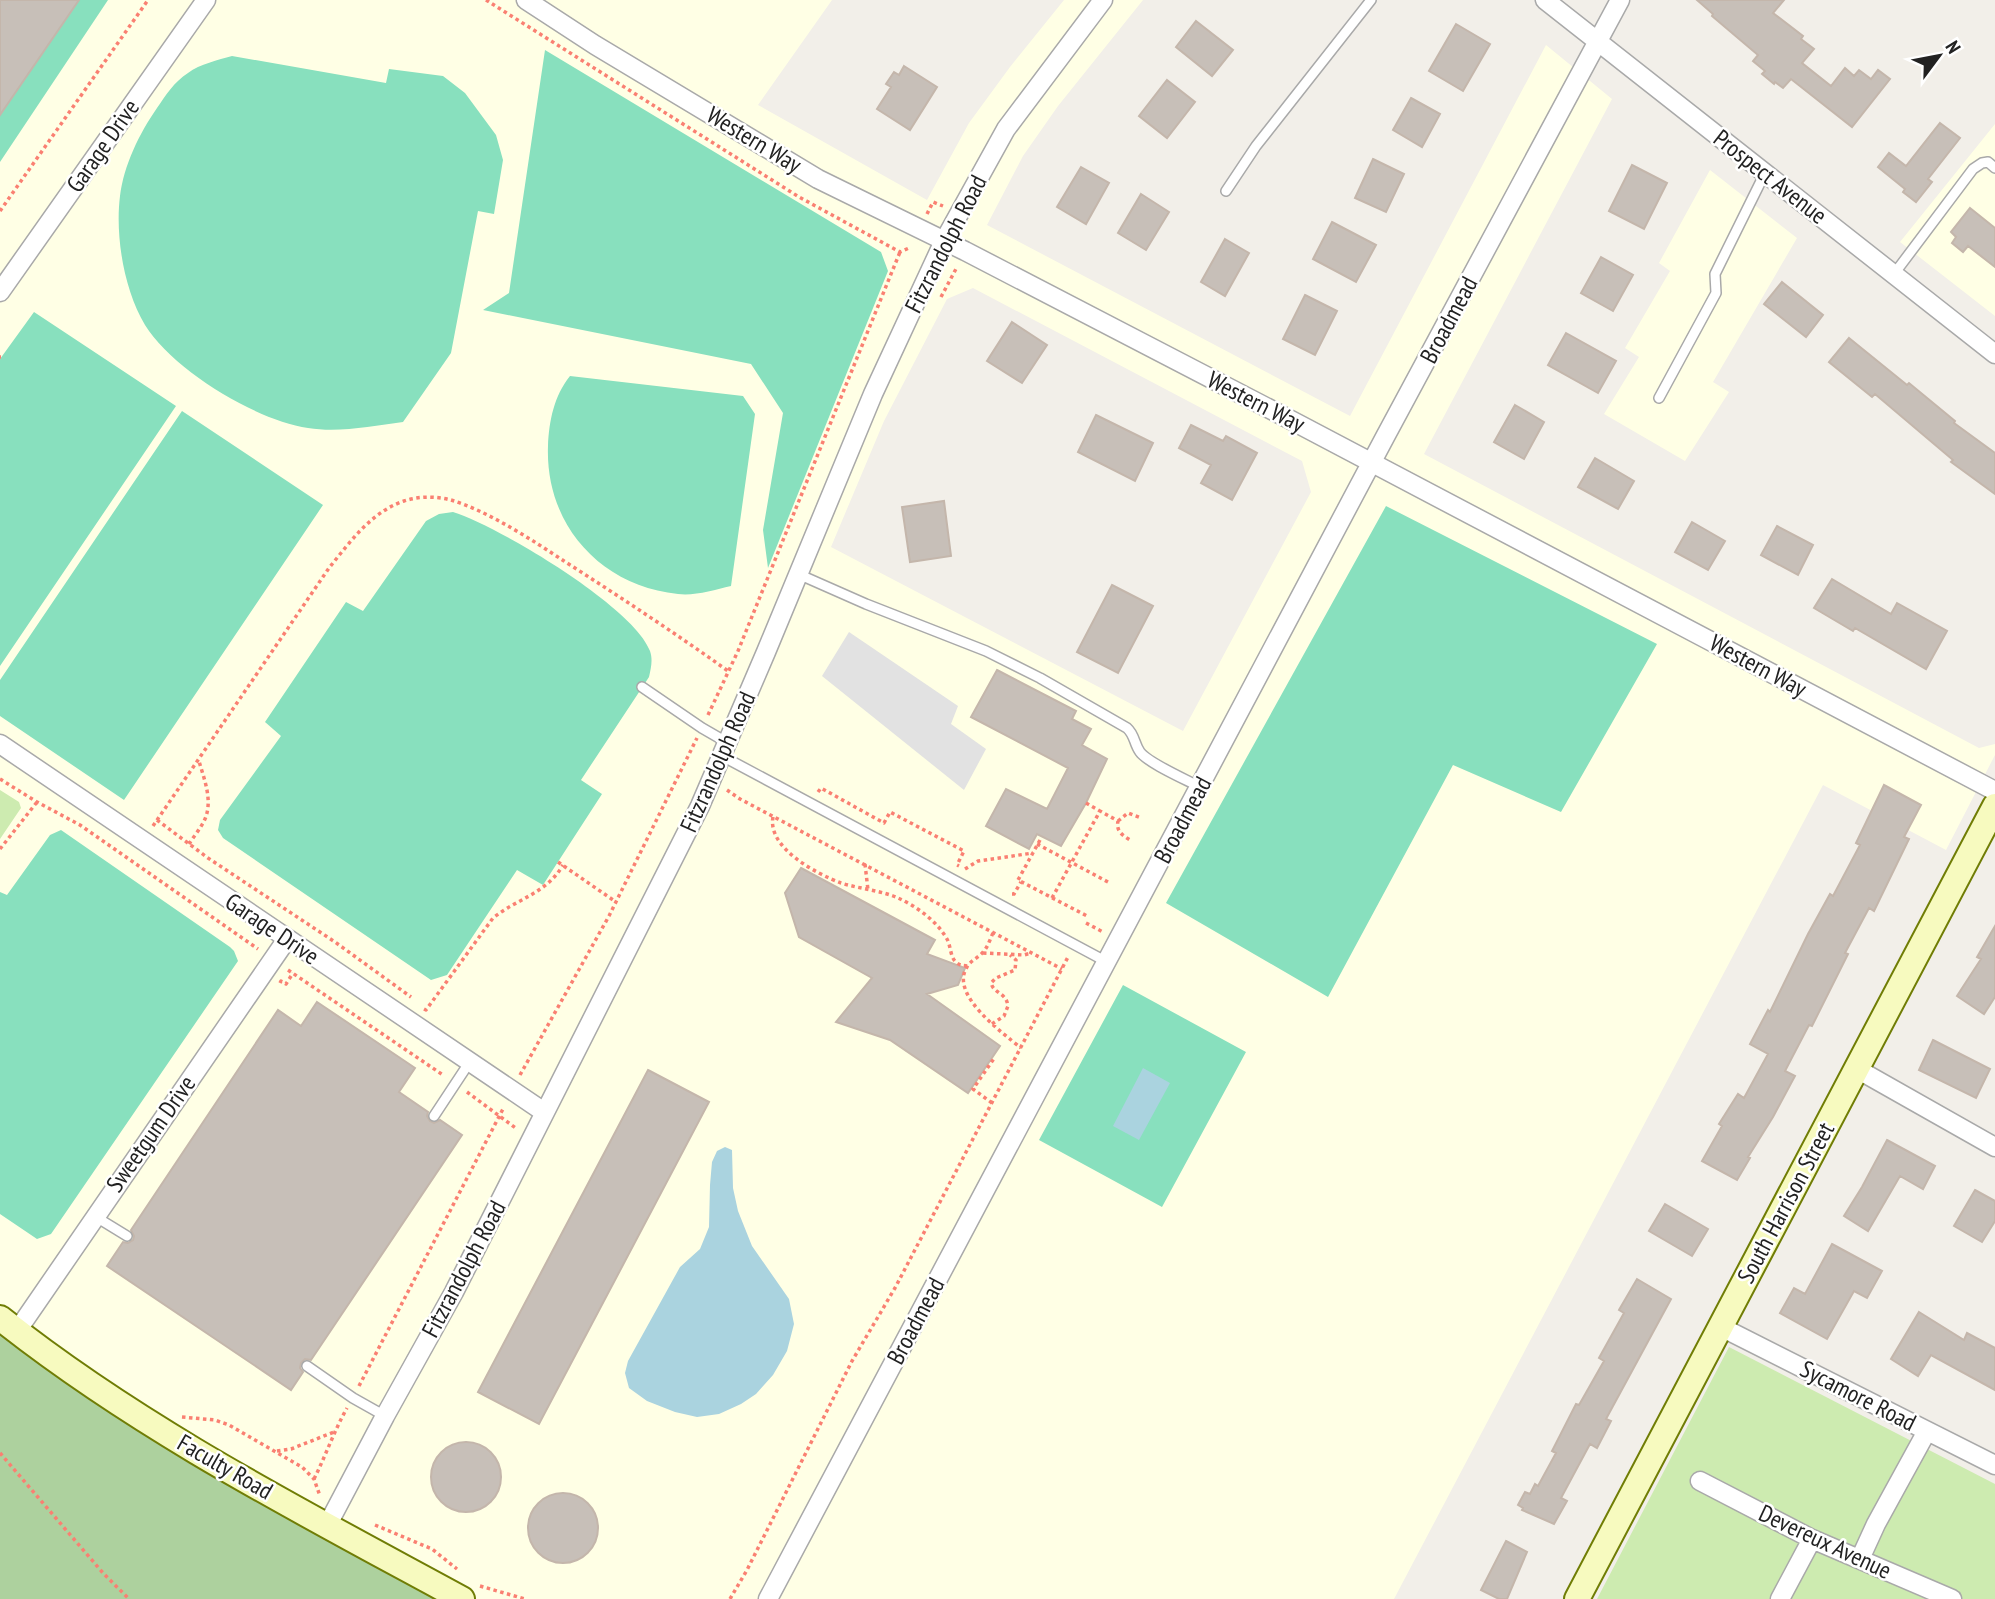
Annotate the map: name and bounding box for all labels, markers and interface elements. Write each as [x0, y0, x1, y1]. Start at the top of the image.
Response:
north arrow [1904, 21, 1974, 91]
text: N [1941, 36, 1966, 58]
street label: Garage Drive [59, 93, 146, 198]
street label: Western Way [701, 99, 807, 180]
street label: Prospect Avenue [1707, 123, 1833, 231]
street label: Fitzrandolph Road [898, 170, 994, 318]
street label: Broadmead [1413, 271, 1484, 368]
street label: Western Way [1202, 364, 1310, 439]
street label: Western Way [1704, 627, 1812, 704]
street label: Fitzrandolph Road [673, 687, 762, 837]
street label: Broadmead [1147, 771, 1218, 868]
street label: Garage Drive [219, 886, 325, 971]
street label: Sweetgum Drive [99, 1069, 202, 1198]
street label: South Harrison Street [1730, 1117, 1841, 1289]
street label: Fitzrandolph Road [415, 1195, 513, 1342]
street label: Broadmead [880, 1272, 951, 1369]
street label: Sycamore Road [1795, 1353, 1921, 1438]
street label: Faculty Road [172, 1427, 278, 1506]
street label: Devereux Avenue [1754, 1497, 1896, 1586]

